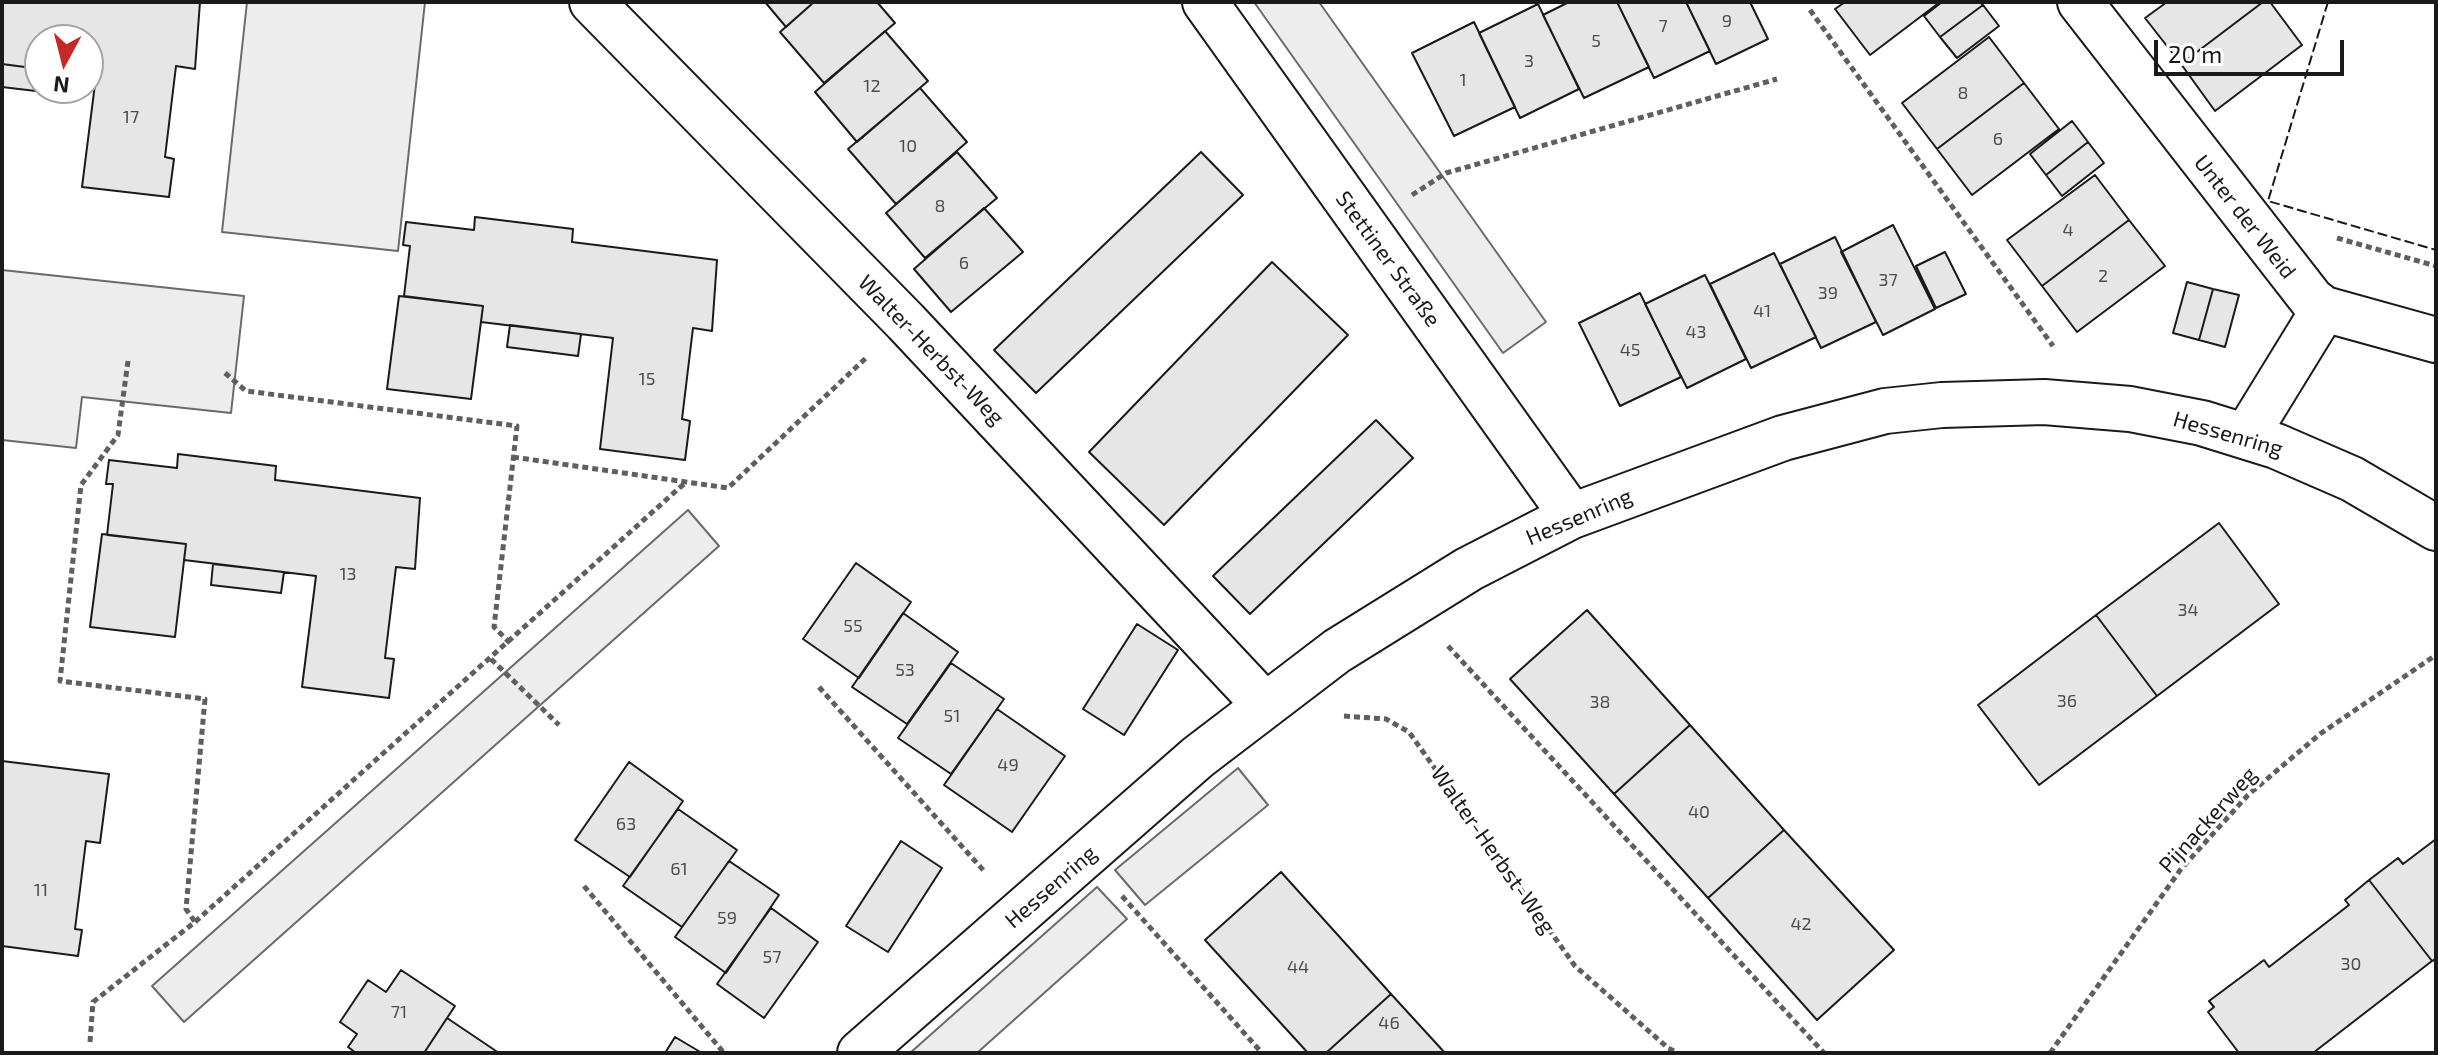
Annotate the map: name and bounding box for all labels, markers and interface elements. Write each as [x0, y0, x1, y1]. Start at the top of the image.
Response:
house number: 9 [1722, 10, 1732, 32]
house number: 7 [1658, 15, 1668, 37]
north arrow [24, 24, 104, 104]
scale bar [2158, 24, 2348, 74]
house number: 5 [1591, 30, 1601, 52]
text: 20 m [2168, 39, 2222, 68]
house number: 3 [1524, 50, 1534, 72]
house number: 1 [1459, 69, 1467, 91]
text: N [52, 72, 71, 100]
house number: 12 [863, 75, 881, 97]
house number: 8 [1958, 82, 1968, 104]
house number: 17 [123, 106, 139, 128]
house number: 6 [1993, 128, 2003, 150]
house number: 10 [899, 135, 917, 157]
street label: Unter der Weid [2188, 150, 2302, 284]
street label: Stettiner Straße [1330, 186, 1446, 332]
house number: 8 [935, 195, 945, 217]
house number: 4 [2062, 219, 2074, 241]
house number: 6 [959, 252, 969, 274]
house number: 2 [2098, 265, 2108, 287]
street label: Walter-Herbst-Weg [853, 269, 1009, 431]
house number: 37 [1878, 269, 1898, 291]
house number: 39 [1818, 282, 1838, 304]
house number: 41 [1753, 300, 1771, 322]
house number: 43 [1685, 321, 1707, 343]
house number: 45 [1620, 339, 1640, 361]
house number: 15 [639, 368, 655, 390]
street label: Hessenring [2170, 406, 2286, 462]
street label: Hessenring [1522, 483, 1636, 551]
house number: 13 [339, 563, 357, 585]
house number: 34 [2177, 599, 2199, 621]
house number: 55 [843, 615, 863, 637]
house number: 53 [895, 659, 915, 681]
house number: 36 [2057, 690, 2077, 712]
house number: 38 [1590, 691, 1610, 713]
house number: 51 [944, 705, 960, 727]
house number: 49 [997, 754, 1019, 776]
street label: Walter-Herbst-Weg [1425, 761, 1561, 939]
street label: Pijnackerweg [2154, 762, 2262, 878]
house number: 40 [1688, 801, 1710, 823]
house number: 63 [616, 813, 636, 835]
street label: Hessenring [1000, 840, 1102, 934]
house number: 61 [670, 858, 688, 880]
house number: 11 [34, 879, 48, 901]
house number: 59 [717, 907, 737, 929]
house number: 42 [1790, 913, 1812, 935]
house number: 57 [763, 946, 781, 968]
house number: 30 [2341, 953, 2361, 975]
house number: 44 [1287, 956, 1309, 978]
house number: 71 [391, 1001, 407, 1023]
house number: 46 [1378, 1012, 1400, 1034]

